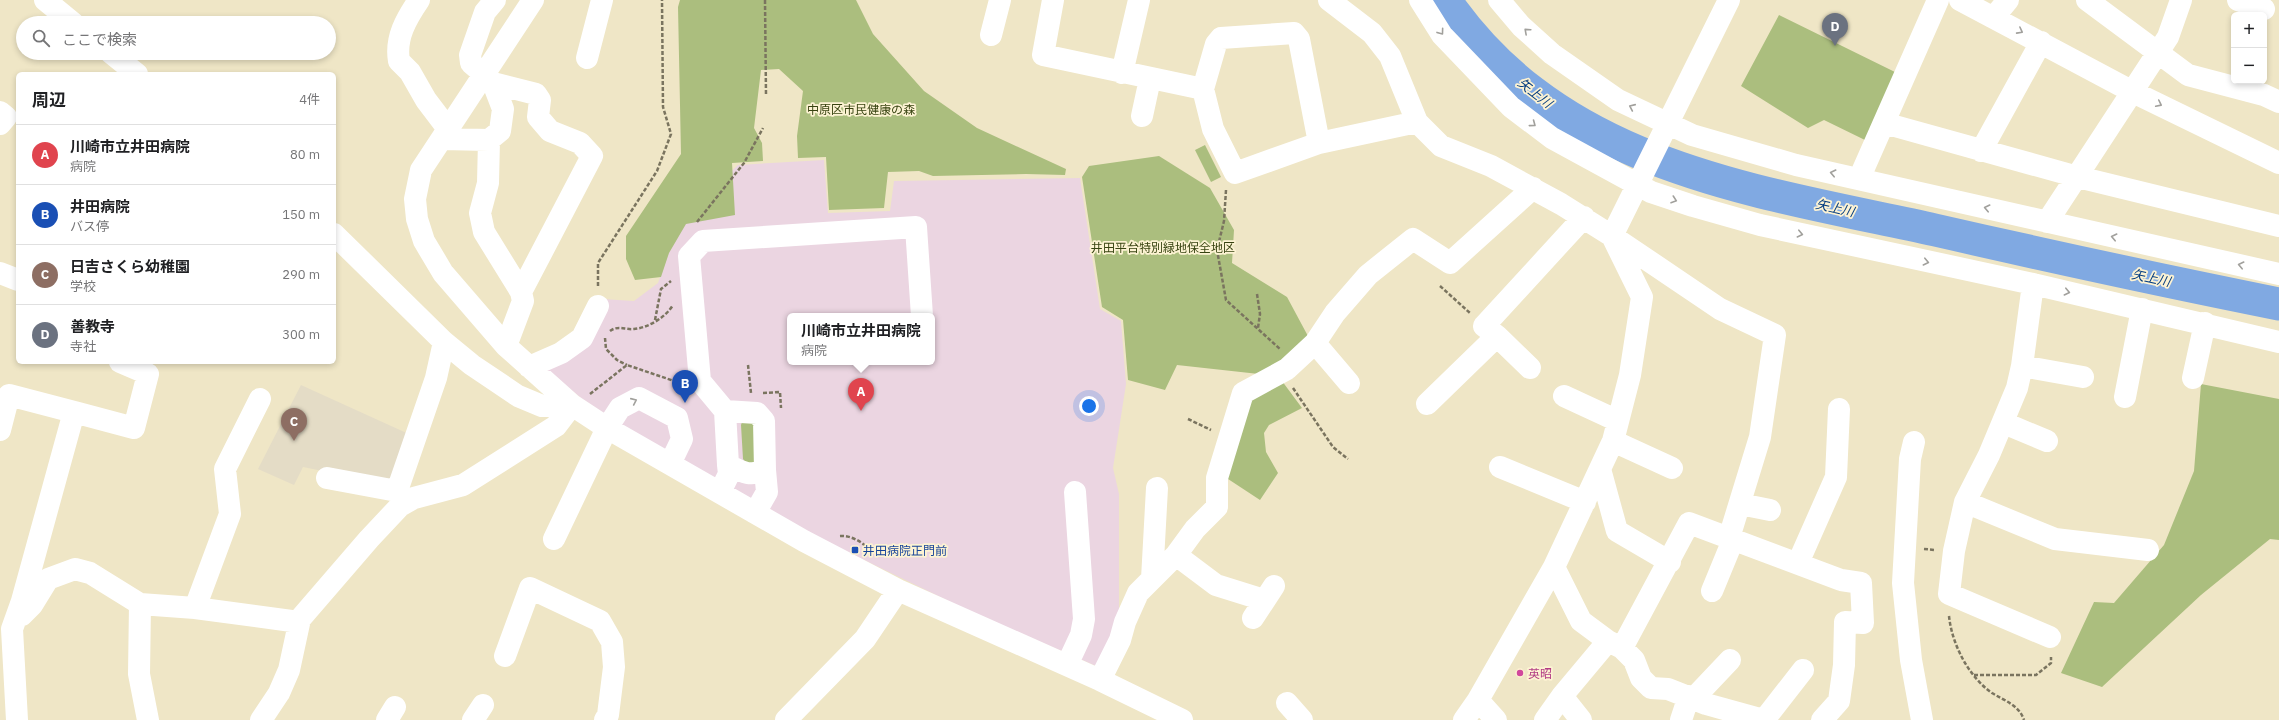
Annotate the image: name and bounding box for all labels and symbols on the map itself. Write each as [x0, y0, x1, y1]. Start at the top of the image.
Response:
pin: D [1822, 13, 1848, 46]
one-way arrow [2015, 26, 2023, 33]
one-way arrow [1436, 28, 1443, 35]
one-way arrow [1524, 28, 1532, 36]
water label: 矢上川 [1514, 74, 1557, 113]
one-way arrow [2155, 100, 2163, 107]
park label: 中原区市民健康の森 [807, 102, 915, 117]
one-way arrow [1629, 103, 1636, 111]
one-way arrow [1529, 119, 1536, 126]
one-way arrow [1830, 170, 1836, 178]
one-way arrow [1670, 195, 1677, 204]
water label: 矢上川 [1814, 195, 1858, 221]
one-way arrow [1984, 205, 1991, 213]
one-way arrow [1796, 229, 1803, 237]
one-way arrow [2111, 233, 2117, 241]
park label: 井田平台特別緑地保全地区 [1091, 240, 1235, 255]
one-way arrow [1923, 257, 1930, 265]
one-way arrow [2238, 262, 2244, 270]
water label: 矢上川 [2130, 266, 2174, 291]
one-way arrow [2064, 287, 2071, 295]
pin: B [672, 370, 698, 403]
pin: A [848, 378, 874, 411]
your location [1079, 396, 1099, 416]
one-way arrow [630, 398, 637, 406]
pin: C [281, 408, 307, 441]
place label: 井田病院正門前 [863, 543, 947, 558]
marker: 井田病院正門前 [850, 545, 860, 555]
place label: 英昭 [1528, 666, 1552, 681]
marker: 英昭 [1515, 668, 1525, 678]

